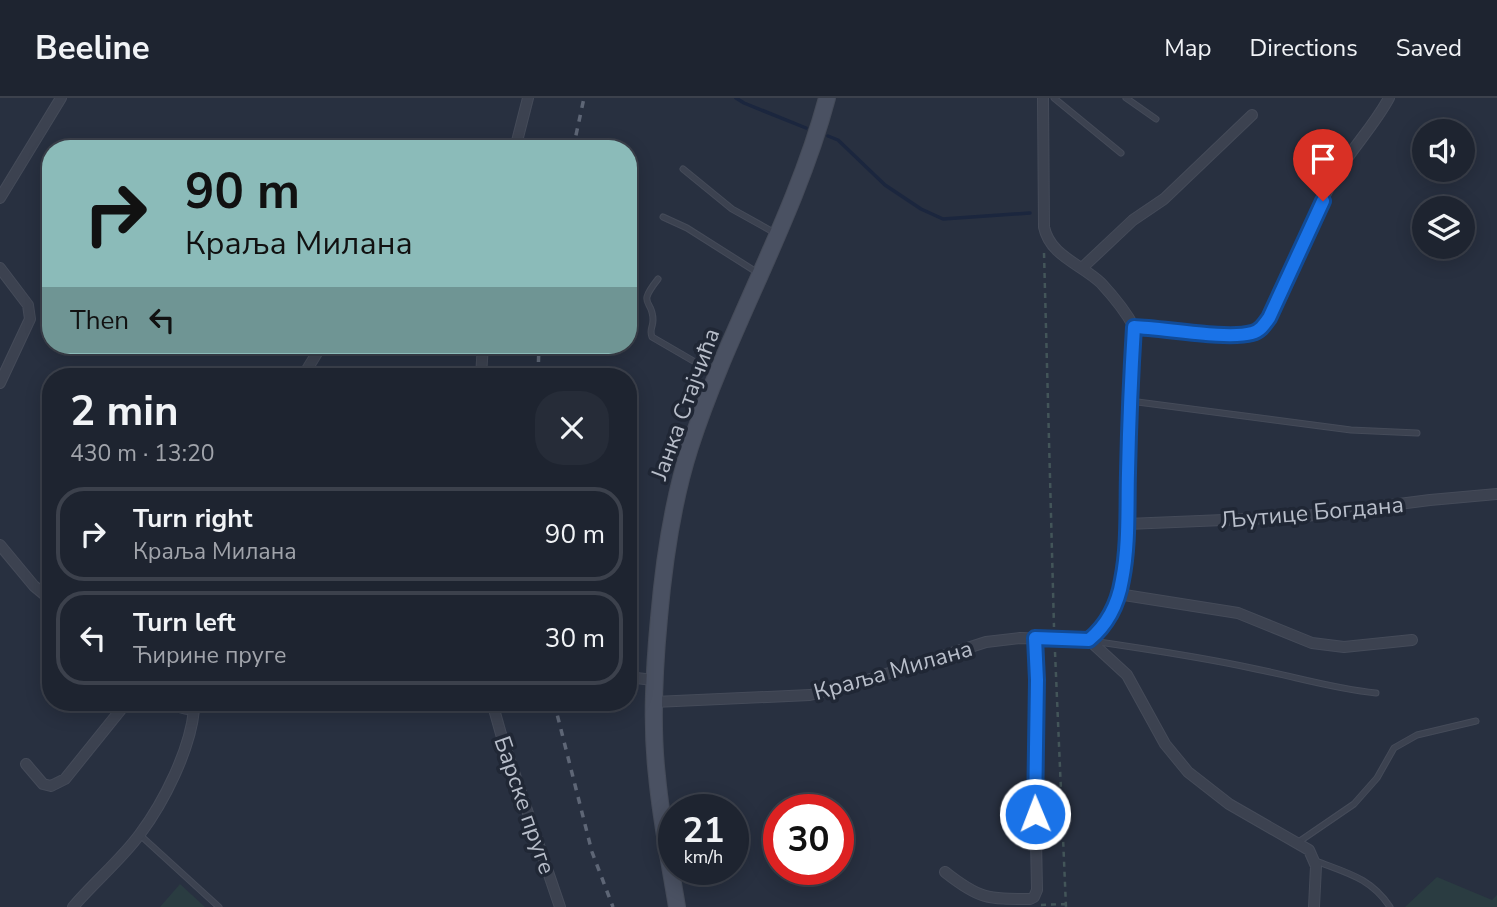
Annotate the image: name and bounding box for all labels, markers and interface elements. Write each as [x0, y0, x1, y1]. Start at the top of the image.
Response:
text: Beeline [35, 26, 150, 71]
text: Map [1164, 32, 1211, 64]
text: Directions [1249, 32, 1358, 64]
text: Saved [1396, 32, 1462, 64]
map controls [1412, 119, 1475, 259]
button: sound [1412, 119, 1475, 182]
pin [1293, 129, 1353, 201]
icon: arrive [1304, 140, 1342, 178]
text: 90 m [185, 158, 300, 225]
icon: right [70, 168, 161, 259]
button: layers [1412, 196, 1475, 259]
text: Краља Милана [185, 222, 413, 265]
icon: left [143, 301, 181, 339]
text: Then [70, 303, 129, 338]
street label: Јанка Стајчића [643, 324, 727, 485]
text: 2 min [70, 383, 179, 440]
button: close [535, 391, 609, 465]
text: 430 m · 13:20 [70, 438, 215, 469]
street label: Љутице Богдана [1219, 489, 1405, 536]
text: Turn right [133, 501, 252, 536]
icon: right [74, 515, 112, 553]
text: 90 m [545, 517, 605, 552]
text: Краља Милана [133, 536, 297, 567]
text: Turn left [133, 605, 236, 640]
icon: left [74, 619, 112, 657]
text: 30 m [545, 621, 605, 656]
street label: Краља Милана [810, 633, 976, 708]
text: Ћирине пруге [133, 640, 286, 671]
street label: Барске пруге [486, 732, 563, 878]
position arrow [998, 777, 1072, 851]
speed limit sign: 30 [763, 794, 854, 885]
text: 21 [682, 807, 725, 854]
text: km/h [684, 845, 723, 869]

